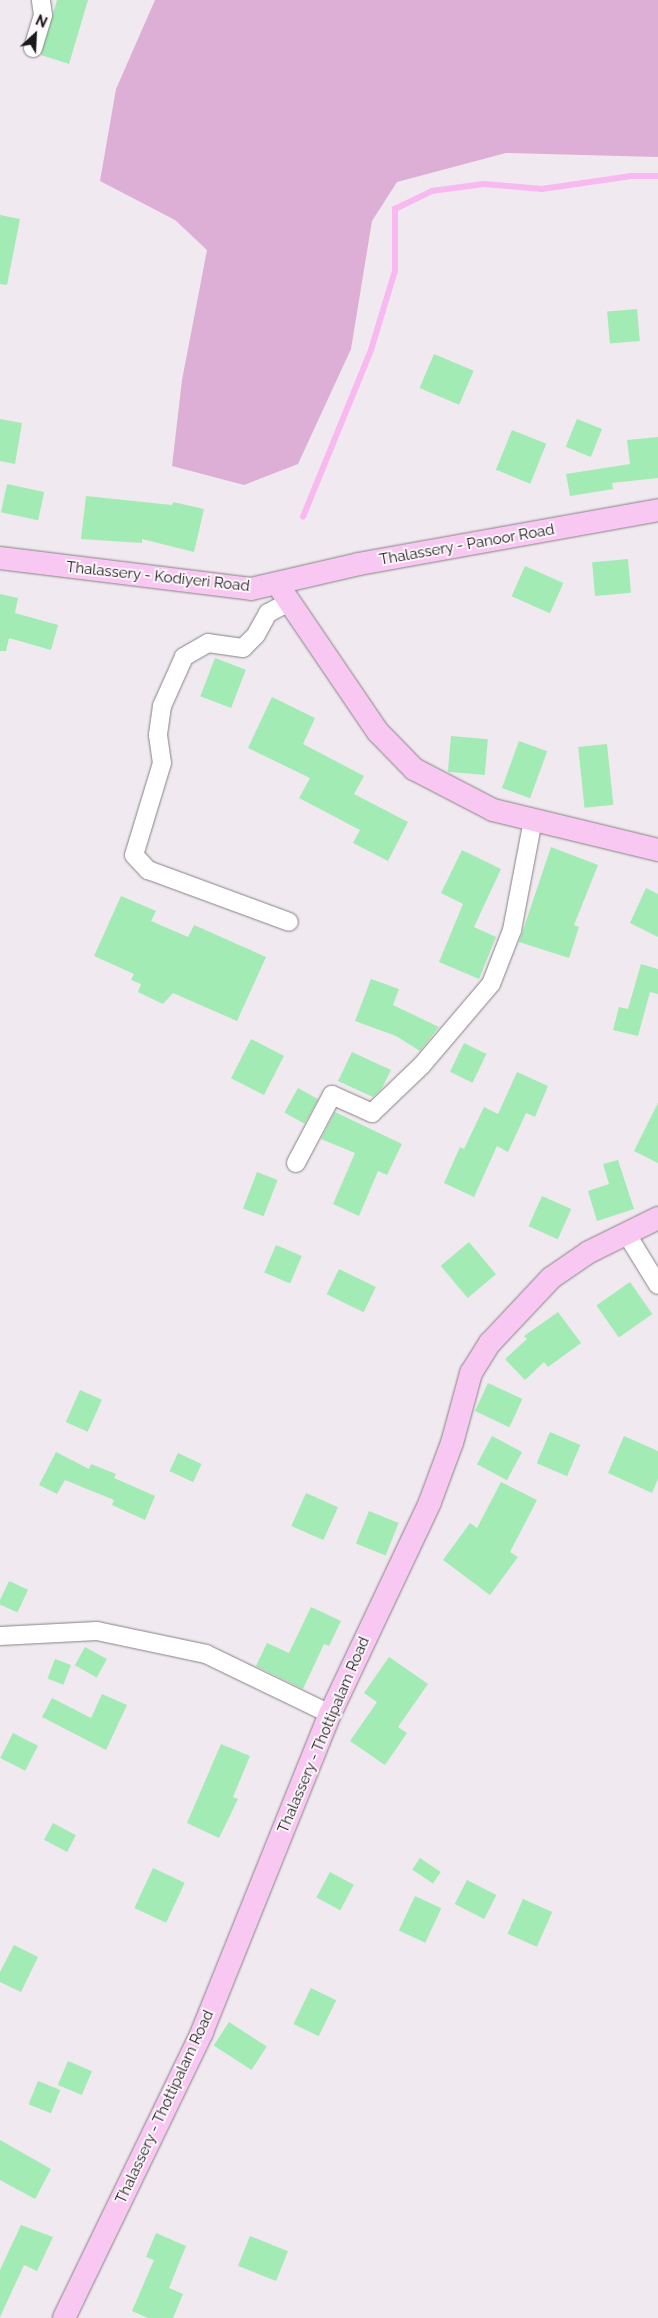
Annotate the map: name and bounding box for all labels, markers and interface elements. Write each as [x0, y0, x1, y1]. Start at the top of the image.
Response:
north arrow [10, 10, 60, 60]
text: N [33, 12, 50, 31]
street label: Thalassery - Panoor Road [378, 521, 556, 569]
street label: Thalassery - Kodiyeri Road [65, 558, 251, 596]
street label: Thalassery - Thottipalam Road [274, 1634, 374, 1836]
street label: Thalassery - Thottipalam Road [112, 2007, 218, 2207]

